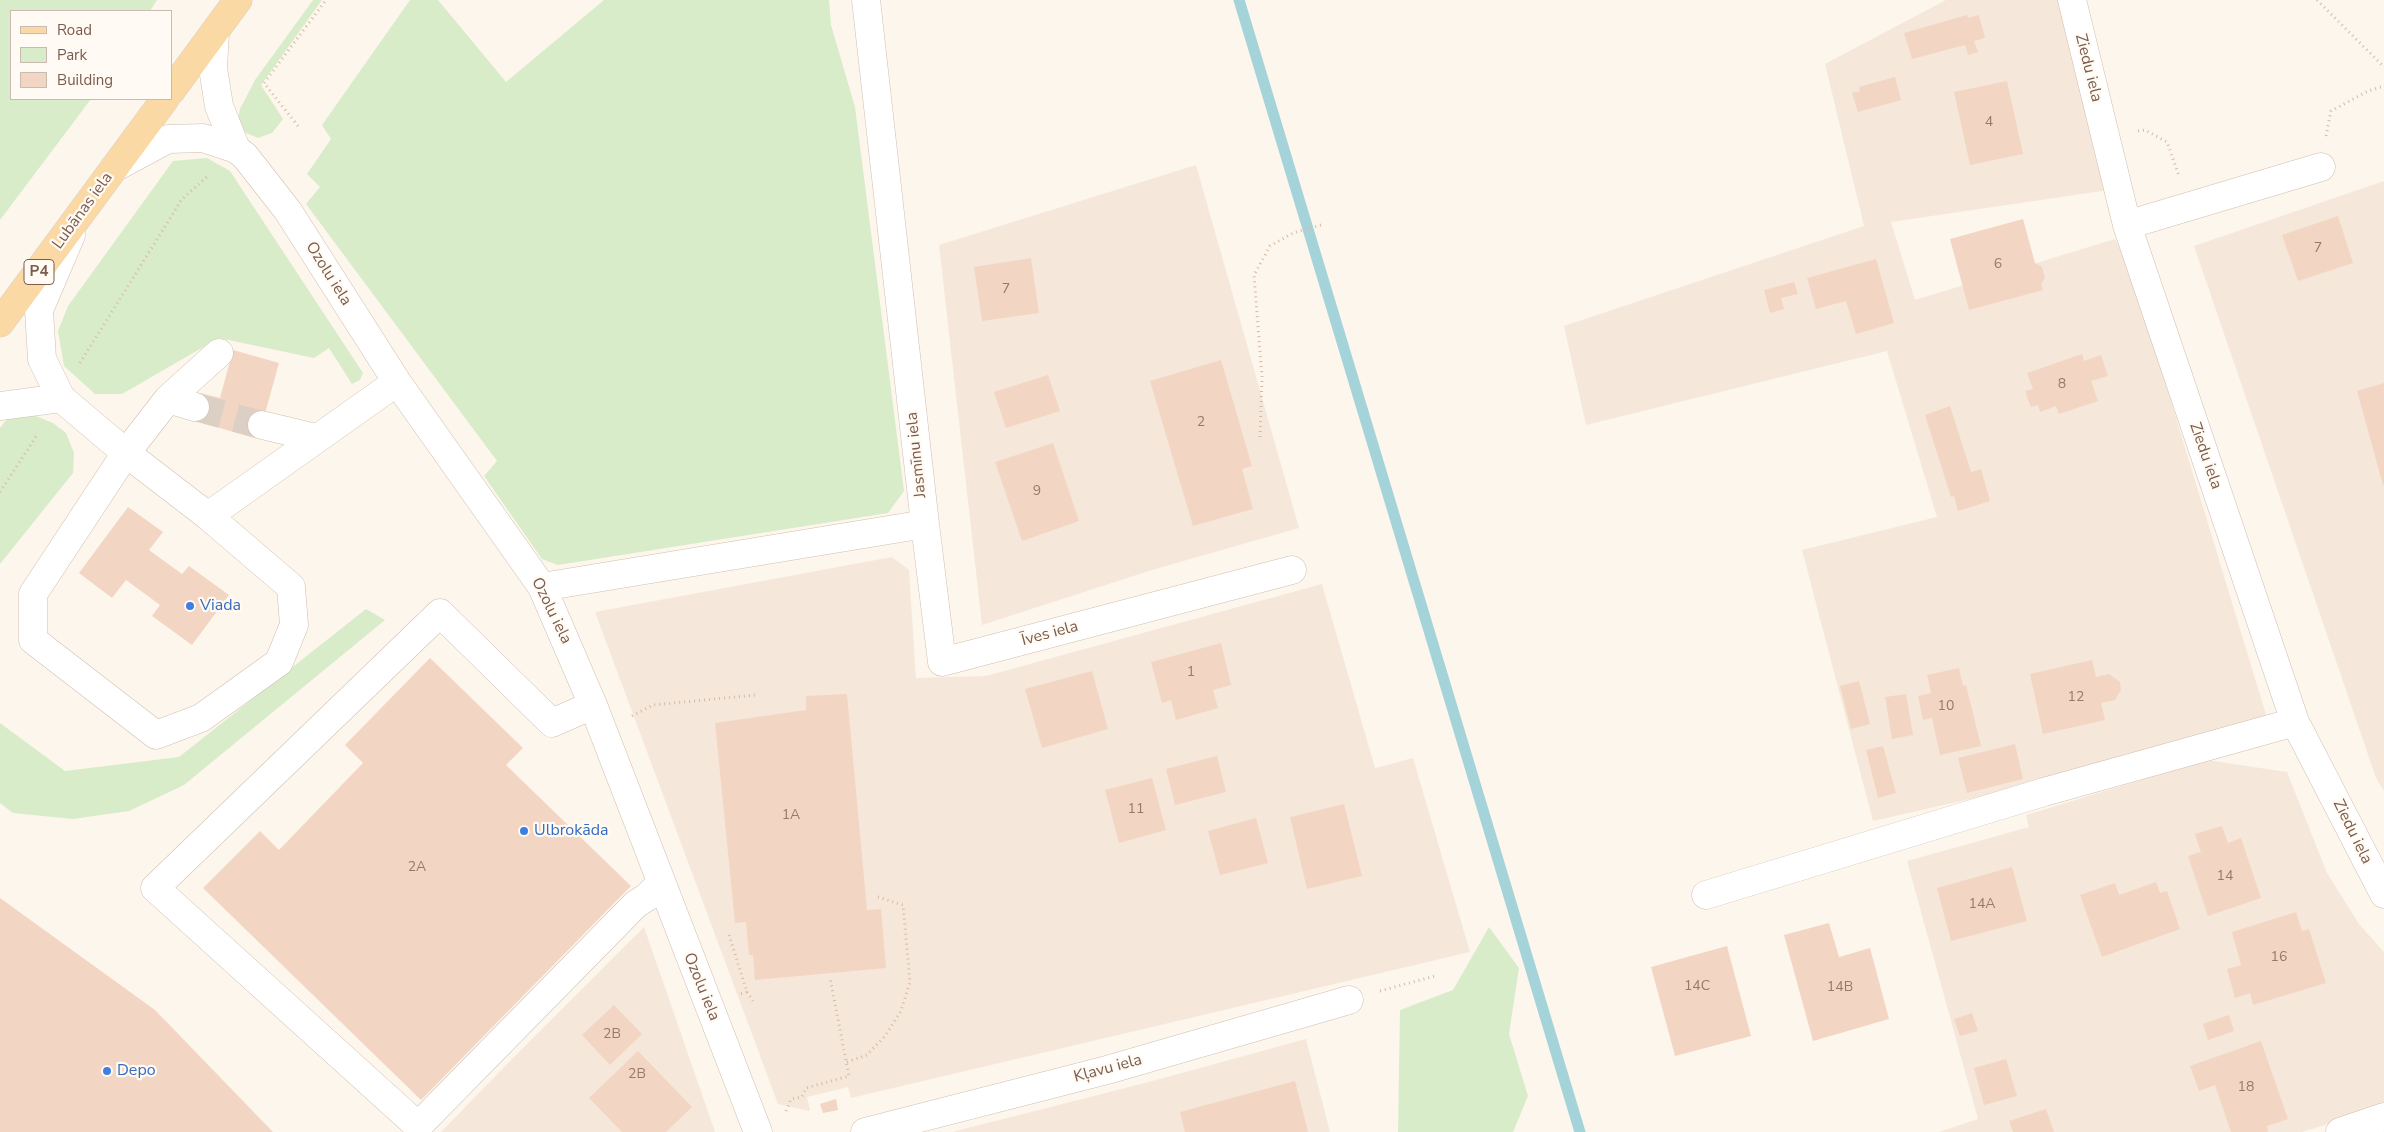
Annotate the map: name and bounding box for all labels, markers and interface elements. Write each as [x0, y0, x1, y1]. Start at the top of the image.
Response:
legend [10, 10, 172, 100]
text: Road [57, 20, 92, 40]
street label: Ziedu iela [2070, 32, 2106, 104]
text: Park [57, 45, 87, 65]
text: Building [57, 70, 113, 90]
house number: 4 [1985, 115, 1993, 131]
street label: Lubānas iela [49, 169, 117, 253]
street label: Ozolu iela [301, 239, 355, 309]
house number: 7 [2314, 241, 2322, 257]
house number: 6 [1994, 257, 2002, 273]
road number: P4 [24, 260, 54, 284]
house number: 7 [1002, 282, 1010, 298]
house number: 8 [2058, 377, 2066, 393]
street label: Jasmīnu iela [903, 411, 931, 499]
house number: 2 [1197, 415, 1205, 431]
street label: Ziedu iela [2185, 420, 2225, 492]
house number: 9 [1033, 484, 1041, 500]
street label: Ozolu iela [527, 575, 575, 647]
place label: Viada [200, 596, 241, 616]
marker: Viada [184, 600, 196, 612]
street label: Īves iela [1020, 617, 1080, 651]
house number: 1 [1187, 665, 1195, 681]
house number: 12 [2068, 690, 2084, 706]
house number: 10 [1938, 699, 1954, 715]
street label: Ziedu iela [2328, 797, 2376, 867]
house number: 11 [1128, 802, 1144, 818]
house number: 1A [782, 808, 800, 824]
place label: Ulbrokāda [534, 821, 608, 841]
marker: Ulbrokāda [518, 825, 530, 837]
house number: 2A [408, 860, 426, 876]
house number: 14 [2217, 869, 2233, 885]
house number: 14A [1968, 897, 1996, 913]
street label: Ozolu iela [679, 950, 723, 1024]
house number: 16 [2271, 950, 2287, 966]
house number: 14C [1684, 979, 1710, 995]
house number: 14B [1827, 980, 1853, 996]
house number: 2B [603, 1027, 621, 1043]
street label: Kļavu iela [1072, 1051, 1144, 1087]
place label: Depo [117, 1061, 156, 1081]
marker: Depo [101, 1065, 113, 1077]
house number: 2B [628, 1067, 646, 1083]
house number: 18 [2238, 1080, 2254, 1096]

